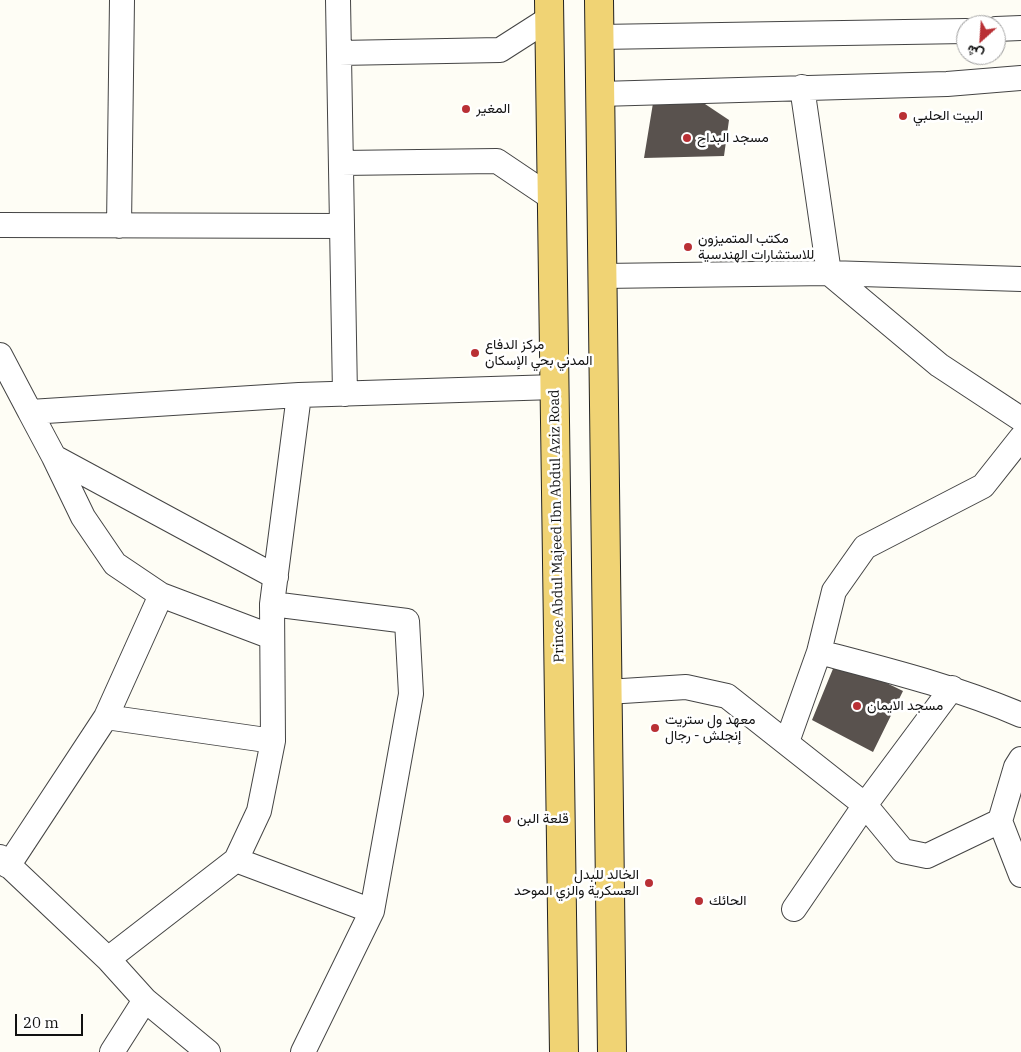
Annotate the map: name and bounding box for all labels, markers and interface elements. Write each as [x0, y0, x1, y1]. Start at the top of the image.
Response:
north arrow [956, 15, 1006, 65]
text: ش [963, 41, 986, 64]
place label: المغير [476, 101, 510, 117]
marker: المغير [460, 103, 472, 115]
place label: البيت الحلبي [913, 108, 983, 124]
marker: البيت الحلبي [897, 110, 909, 122]
place label: مسجد البداح [697, 130, 769, 146]
marker: مسجد البداح [681, 132, 693, 144]
place label: مكتب المتميزون للاستشارات الهندسية [698, 231, 814, 264]
marker: مكتب المتميزون للاستشارات الهندسية [682, 241, 694, 253]
place label: مركز الدفاع المدني بحي الإسكان [485, 337, 593, 370]
marker: مركز الدفاع المدني بحي الإسكان [469, 347, 481, 359]
street label: Prince Abdul Majeed Ibn Abdul Aziz Road [546, 389, 568, 663]
place label: مسجد الايمان [867, 698, 943, 714]
marker: مسجد الايمان [851, 700, 863, 712]
place label: معهد ول ستريت إنجلش - رجال [665, 712, 755, 744]
marker: معهد ول ستريت إنجلش - رجال [649, 722, 661, 734]
place label: قلعة البن [517, 811, 569, 827]
marker: قلعة البن [501, 813, 513, 825]
place label: الخالد للبدل العسكرية والزي الموحد [514, 867, 639, 900]
marker: الخالد للبدل العسكرية والزي الموحد [643, 877, 655, 889]
place label: الحائك [709, 893, 747, 909]
marker: الحائك [693, 895, 705, 907]
scale bar [18, 1004, 85, 1036]
text: 20 m [23, 1013, 59, 1032]

